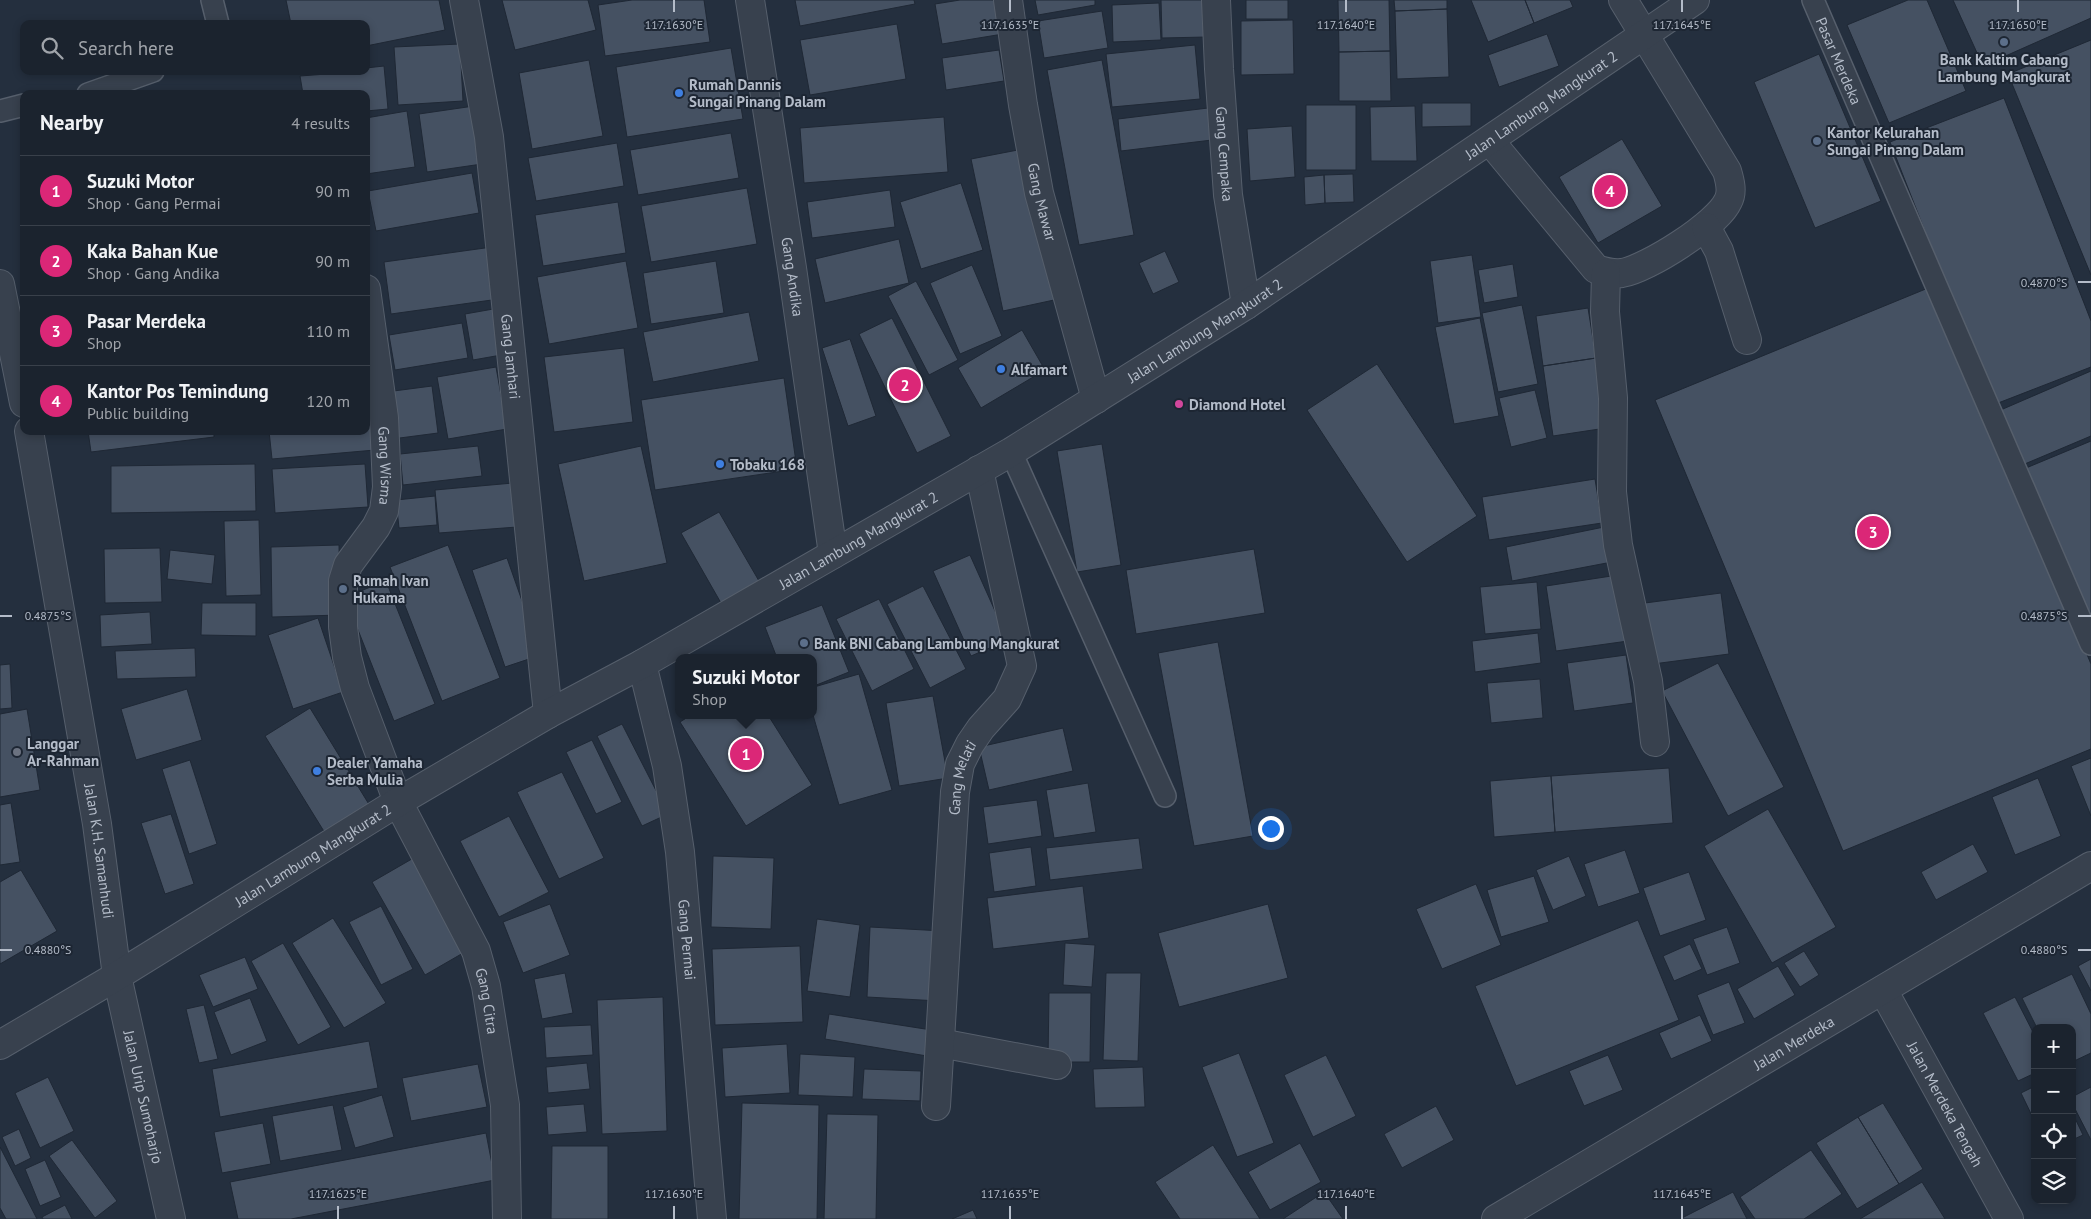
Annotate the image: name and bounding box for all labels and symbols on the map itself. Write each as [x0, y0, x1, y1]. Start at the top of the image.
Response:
street label: Pasar Merdeka [1812, 14, 1866, 107]
text: 117.1630°E [645, 17, 703, 32]
text: 117.1635°E [981, 17, 1039, 32]
text: 117.1640°E [1317, 17, 1375, 32]
text: 117.1645°E [1653, 17, 1711, 32]
text: 117.1650°E [1989, 17, 2047, 32]
marker: Bank Kaltim Cabang Lambung Mangkurat [1998, 36, 2010, 48]
street label: Jalan Lambung Mangkurat 2 [1460, 46, 1621, 164]
place label: Bank Kaltim Cabang Lambung Mangkurat [1938, 50, 2071, 86]
place label: Rumah Dannis Sungai Pinang Dalam [689, 75, 826, 111]
marker: Rumah Dannis Sungai Pinang Dalam [673, 87, 685, 99]
street label: Gang Cempaka [1212, 106, 1238, 203]
place label: Kantor Kelurahan Sungai Pinang Dalam [1827, 123, 1964, 159]
marker: Kantor Kelurahan Sungai Pinang Dalam [1811, 135, 1823, 147]
street label: Gang Mawar [1024, 161, 1061, 243]
pin: 4 [1594, 172, 1626, 210]
street label: Gang Andika [778, 236, 808, 318]
street label: Jalan Lambung Mangkurat 2 [1123, 274, 1286, 387]
text: 0.4870°S [2021, 275, 2067, 290]
street label: Gang Jamhari [498, 313, 525, 400]
place label: Alfamart [1011, 360, 1068, 379]
marker: Alfamart [995, 363, 1007, 375]
pin: 2 [889, 366, 921, 404]
place label: Diamond Hotel [1189, 395, 1286, 414]
marker: Diamond Hotel [1173, 398, 1185, 410]
street label: Gang Wisma [375, 426, 397, 506]
place label: Tobaku 168 [730, 455, 805, 474]
marker: Tobaku 168 [714, 458, 726, 470]
street label: Jalan Lambung Mangkurat 2 [774, 487, 941, 593]
pin: 3 [1857, 513, 1889, 551]
place label: Rumah Ivan Hukama [353, 571, 429, 607]
marker: Rumah Ivan Hukama [337, 583, 349, 595]
text: 0.4875°S [25, 608, 71, 623]
text: 0.4875°S [2021, 608, 2067, 623]
place label: Bank BNI Cabang Lambung Mangkurat [814, 634, 1060, 653]
marker: Bank BNI Cabang Lambung Mangkurat [798, 637, 810, 649]
place label: Langgar Ar-Rahman [27, 734, 99, 770]
pin: 1 [730, 735, 762, 773]
street label: Gang Melati [944, 736, 980, 816]
marker: Langgar Ar-Rahman [11, 746, 23, 758]
place label: Dealer Yamaha Serba Mulia [327, 753, 423, 789]
marker: Dealer Yamaha Serba Mulia [311, 765, 323, 777]
street label: Jalan K.H. Samanhudi [80, 781, 119, 920]
street label: Jalan Lambung Mangkurat 2 [230, 799, 394, 911]
your location [1258, 816, 1284, 842]
street label: Gang Permai [675, 898, 701, 981]
text: 0.4880°S [25, 942, 71, 957]
text: 0.4880°S [2021, 942, 2067, 957]
street label: Gang Citra [472, 965, 503, 1035]
street label: Jalan Merdeka [1749, 1011, 1837, 1074]
street label: Jalan Urip Sumoharjo [120, 1027, 168, 1165]
street label: Jalan Merdeka Tengah [1903, 1037, 1988, 1170]
text: 117.1625°E [309, 1186, 367, 1201]
text: 117.1630°E [645, 1186, 703, 1201]
text: 117.1635°E [981, 1186, 1039, 1201]
text: 117.1640°E [1317, 1186, 1375, 1201]
text: 117.1645°E [1653, 1186, 1711, 1201]

